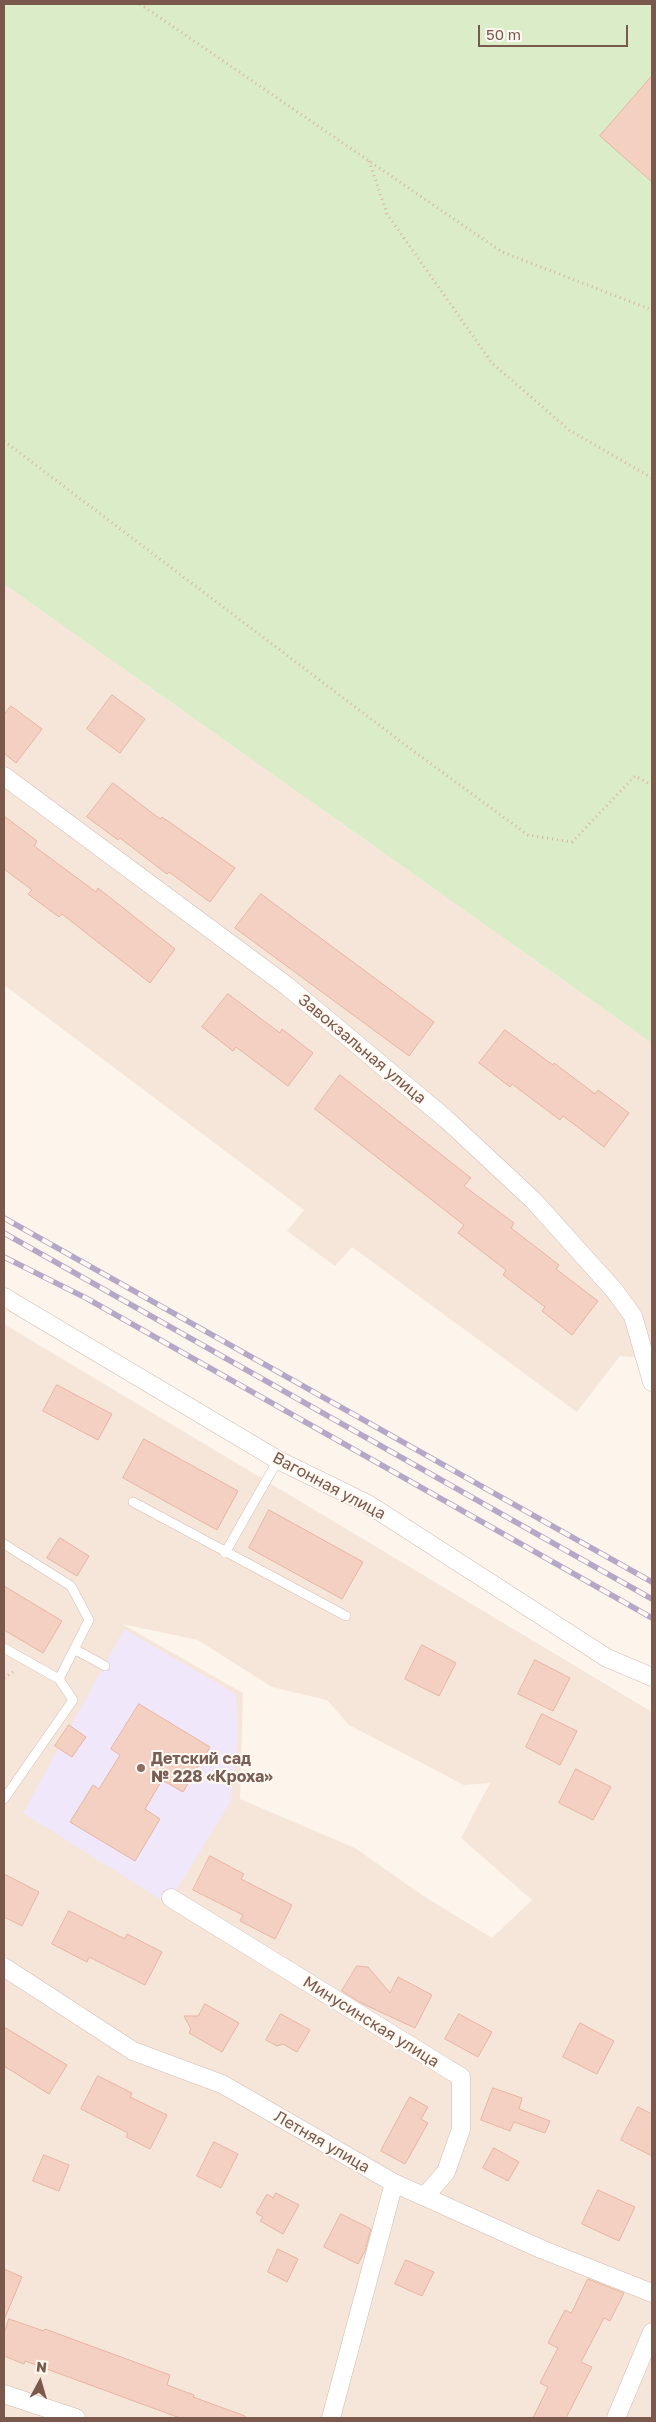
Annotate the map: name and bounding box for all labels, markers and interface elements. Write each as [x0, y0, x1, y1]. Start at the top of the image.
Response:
scale bar [481, 15, 631, 47]
text: 50 m [486, 25, 521, 43]
street label: Завокзальная улица [294, 990, 430, 1108]
street label: Вагонная улица [269, 1448, 389, 1524]
place label: Детский сад № 228 «Кроха» [151, 1749, 273, 1787]
marker: Детский сад № 228 «Кроха» [135, 1762, 147, 1774]
street label: Минусинская улица [299, 1972, 443, 2072]
street label: Летняя улица [271, 2107, 373, 2177]
north arrow [15, 2357, 65, 2407]
text: N [35, 2358, 48, 2376]

